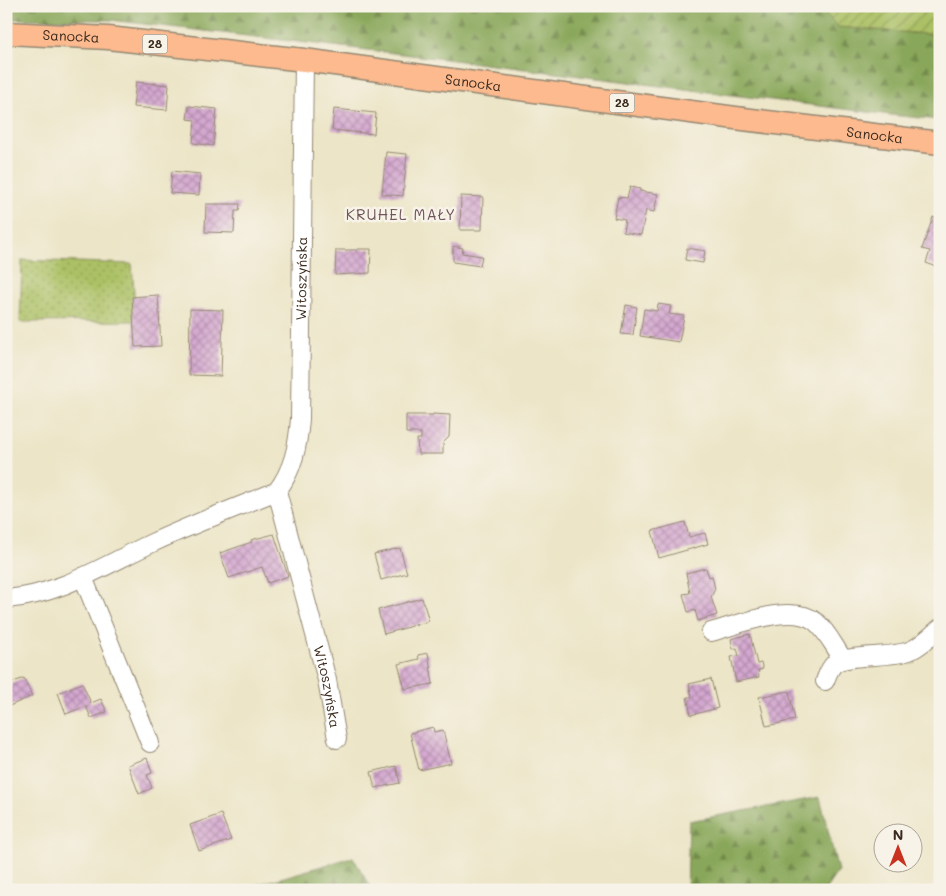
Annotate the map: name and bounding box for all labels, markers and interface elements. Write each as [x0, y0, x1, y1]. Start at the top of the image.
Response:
street label: Sanocka [42, 25, 100, 47]
road number: 28 [142, 34, 168, 54]
street label: Sanocka [444, 69, 503, 95]
road number: 28 [610, 94, 634, 112]
street label: Sanocka [845, 122, 904, 147]
district label: KRUHEL MAŁY [346, 204, 456, 224]
street label: Witoszyńska [291, 237, 311, 320]
street label: Witoszyńska [309, 643, 345, 729]
north arrow [874, 824, 924, 874]
text: N [893, 825, 903, 844]

